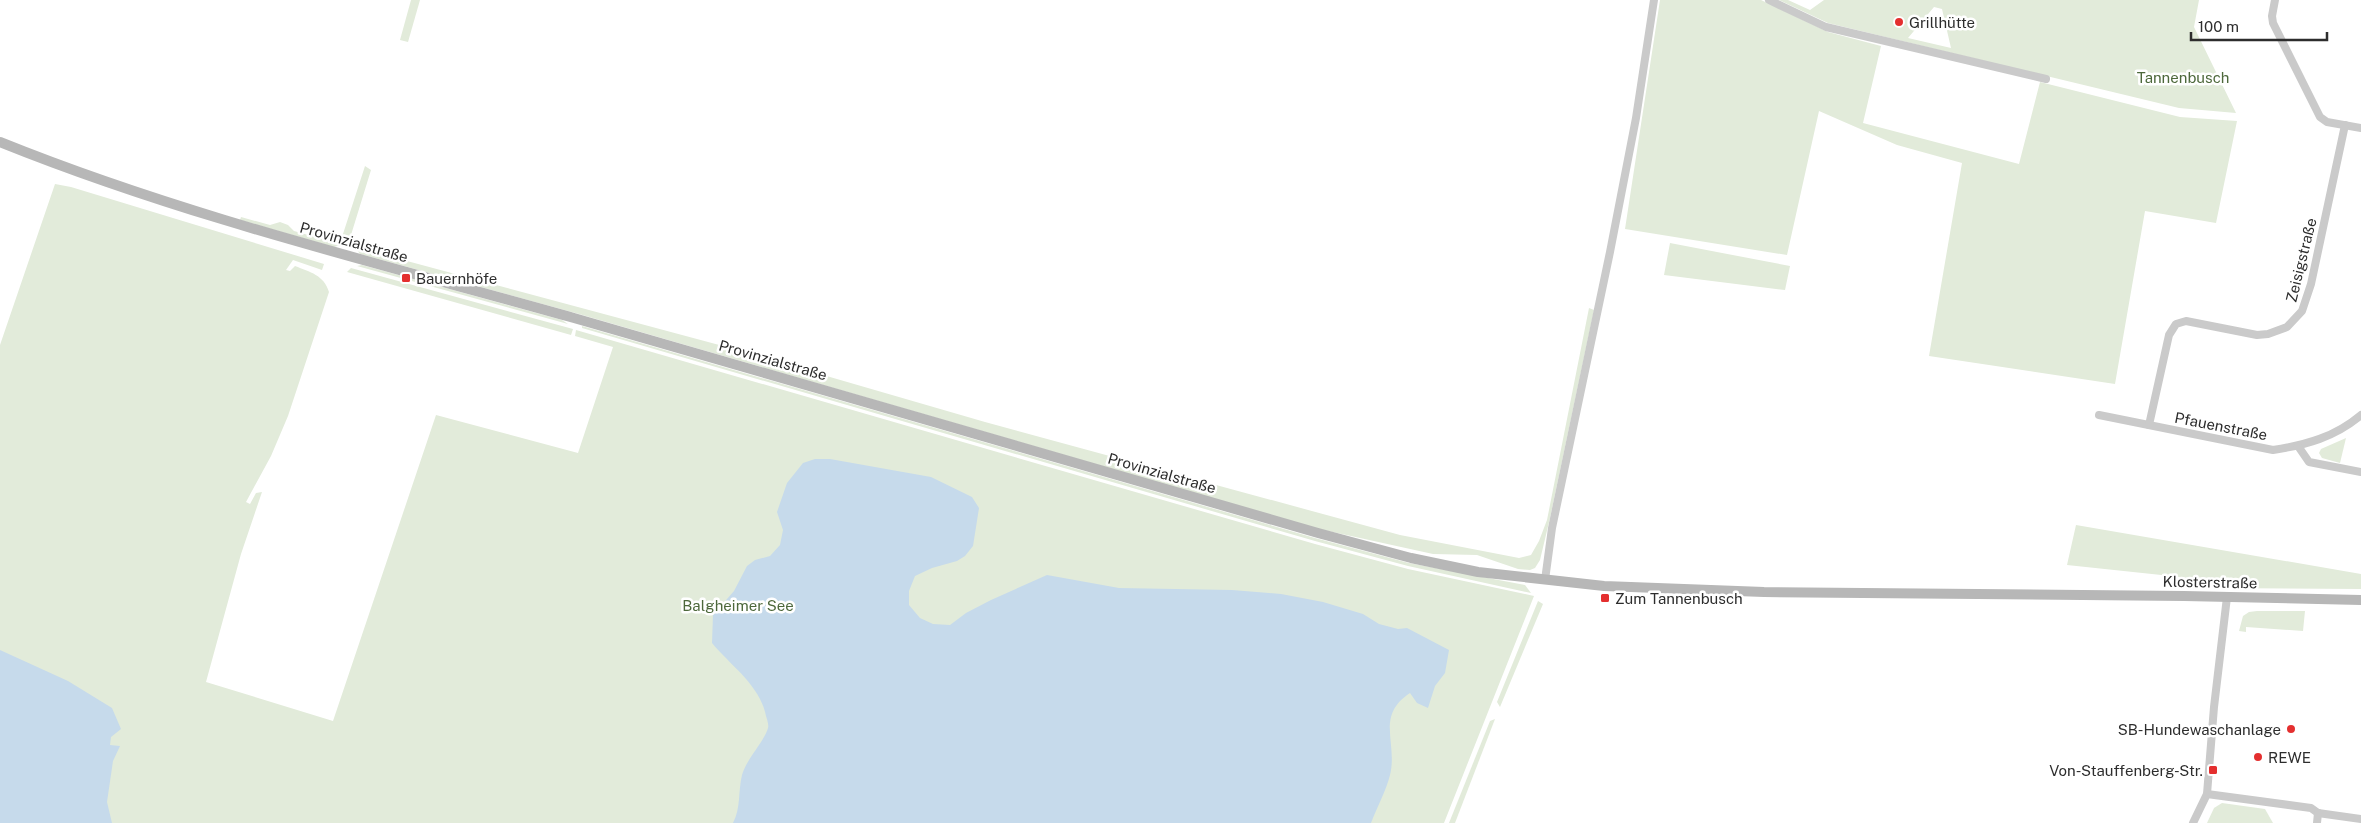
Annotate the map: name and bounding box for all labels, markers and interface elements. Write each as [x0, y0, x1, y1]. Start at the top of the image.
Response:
scale bar [2191, 10, 2327, 42]
place label: Grillhütte [1909, 14, 1975, 31]
marker: Grillhütte [1893, 16, 1905, 28]
text: 100 m [2198, 18, 2239, 35]
park label: Tannenbusch [2137, 69, 2229, 86]
street label: Zeisigstraße [2282, 216, 2320, 304]
street label: Provinzialstraße [298, 218, 410, 266]
place label: Bauernhöfe [416, 270, 497, 287]
marker: Bauernhöfe [400, 272, 412, 284]
street label: Provinzialstraße [717, 336, 829, 384]
street label: Pfauenstraße [2173, 409, 2269, 443]
street label: Provinzialstraße [1106, 449, 1218, 497]
street label: Klosterstraße [2163, 573, 2257, 591]
place label: Zum Tannenbusch [1615, 590, 1743, 607]
marker: Zum Tannenbusch [1599, 592, 1611, 604]
park label: Balgheimer See [682, 597, 794, 614]
place label: SB-Hundewaschanlage [2118, 721, 2281, 738]
marker: SB-Hundewaschanlage [2285, 723, 2297, 735]
place label: REWE [2268, 749, 2311, 766]
marker: REWE [2252, 751, 2264, 763]
place label: Von-Stauffenberg-Str. [2049, 762, 2203, 779]
marker: Von-Stauffenberg-Str. [2207, 764, 2219, 776]

